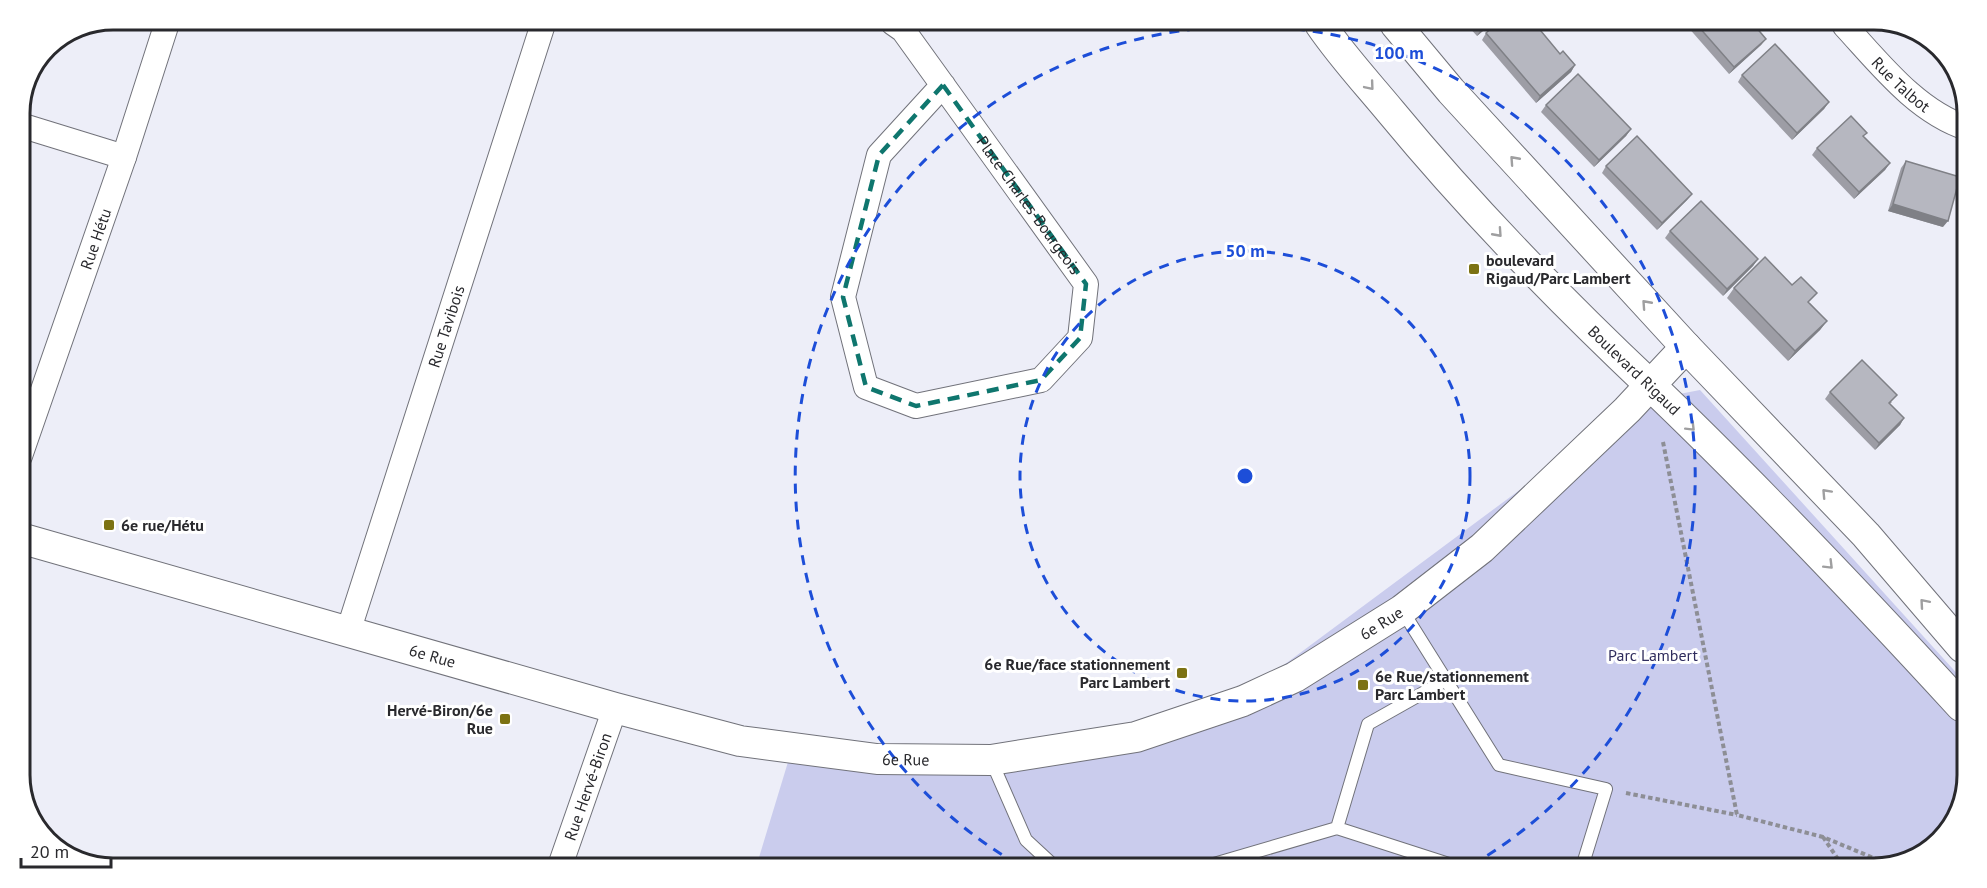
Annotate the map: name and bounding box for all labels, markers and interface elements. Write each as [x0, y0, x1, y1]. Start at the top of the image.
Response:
text: 100 m [1374, 41, 1424, 64]
street label: Rue Talbot [1868, 52, 1935, 117]
one-way arrow [1363, 79, 1374, 90]
street label: Place Charles-Bourgeois [973, 132, 1086, 278]
one-way arrow [1510, 157, 1521, 167]
street label: Rue Hétu [76, 206, 115, 272]
one-way arrow [1491, 226, 1502, 237]
text: 50 m [1225, 239, 1265, 262]
place label: boulevard Rigaud/Parc Lambert [1486, 250, 1631, 288]
marker: boulevard Rigaud/Parc Lambert [1467, 262, 1481, 276]
street label: Rue Tavibois [423, 282, 469, 370]
one-way arrow [1642, 300, 1653, 311]
street label: Boulevard Rigaud [1584, 321, 1685, 419]
one-way arrow [1684, 419, 1695, 430]
centre of rings [1235, 466, 1255, 486]
one-way arrow [1822, 489, 1833, 500]
place label: 6e rue/Hétu [121, 515, 204, 535]
marker: 6e rue/Hétu [102, 518, 116, 532]
one-way arrow [1822, 557, 1833, 568]
one-way arrow [1920, 599, 1931, 610]
street label: 6e Rue [1356, 602, 1407, 644]
street label: 6e Rue [407, 640, 458, 672]
park label: Parc Lambert [1608, 645, 1699, 665]
place label: 6e Rue/face stationnement Parc Lambert [984, 654, 1170, 692]
marker: 6e Rue/face stationnement Parc Lambert [1175, 666, 1189, 680]
place label: 6e Rue/stationnement Parc Lambert [1375, 666, 1529, 704]
marker: 6e Rue/stationnement Parc Lambert [1356, 678, 1370, 692]
place label: Hervé-Biron/6e Rue [387, 700, 493, 738]
marker: Hervé-Biron/6e Rue [498, 712, 512, 726]
street label: Rue Hervé-Biron [560, 730, 616, 843]
street label: 6e Rue [882, 749, 929, 769]
scale bar [21, 831, 111, 869]
text: 20 m [30, 840, 69, 863]

